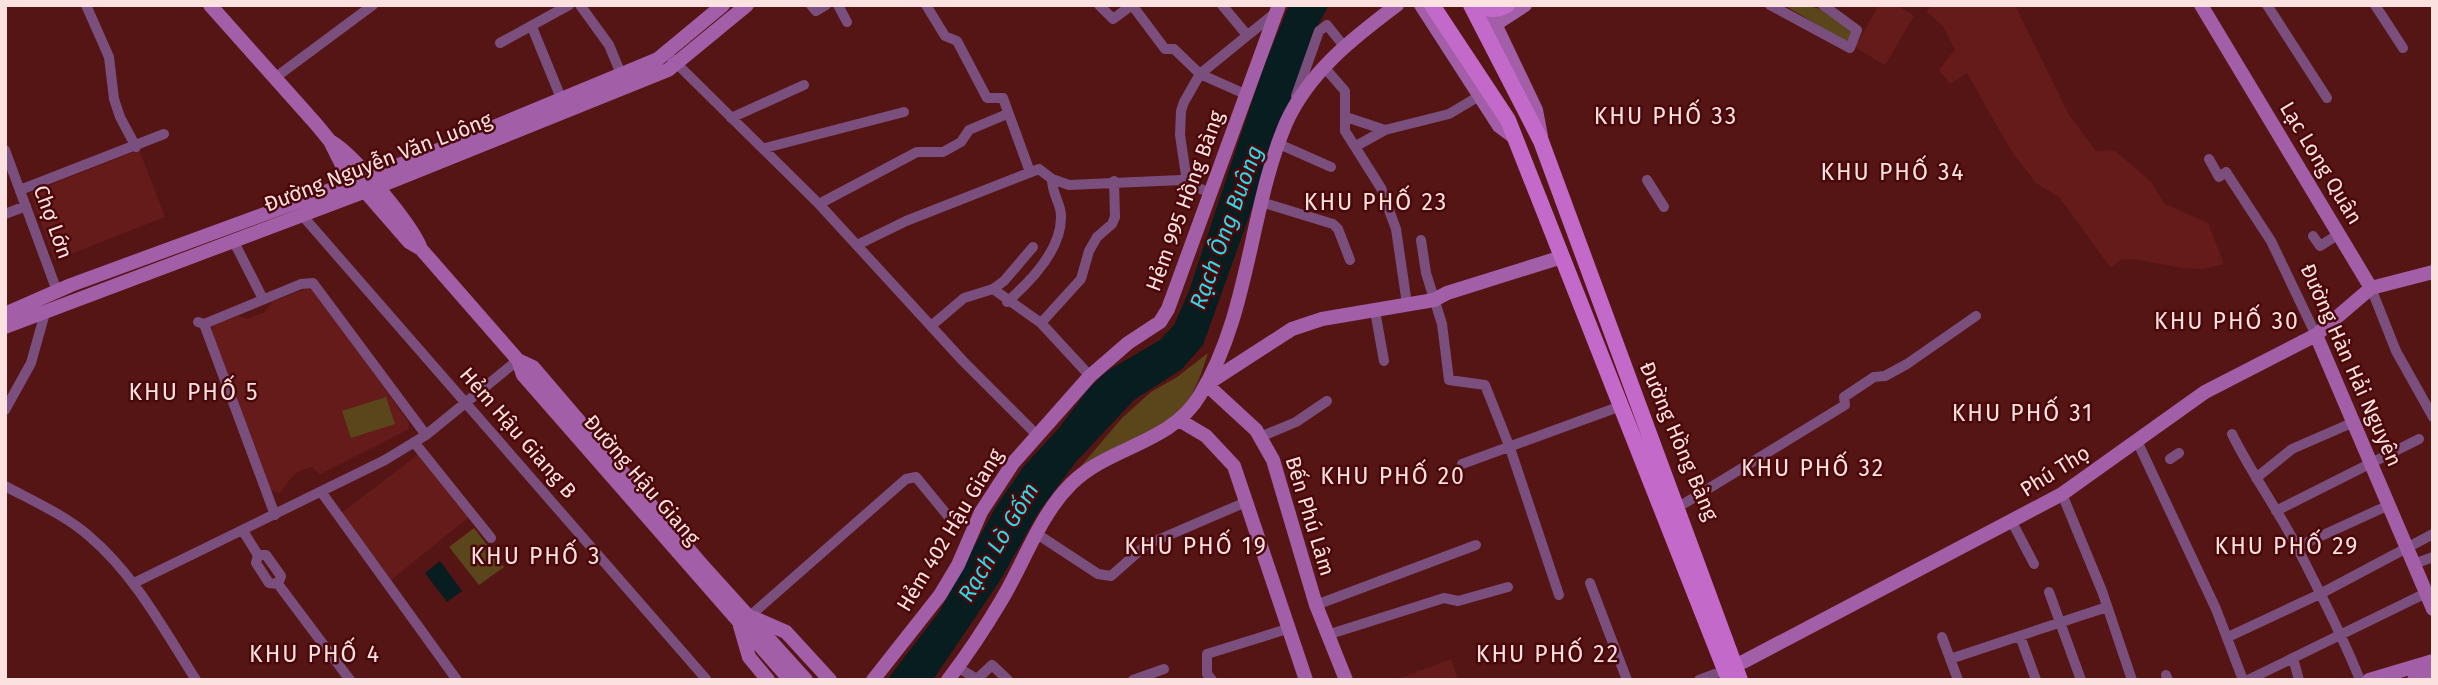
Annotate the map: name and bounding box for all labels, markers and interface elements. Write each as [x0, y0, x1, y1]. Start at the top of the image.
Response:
street label: Lạc Long Quân [2274, 97, 2368, 229]
district label: KHU PHỐ 33 [1594, 98, 1738, 130]
street label: Đường Nguyễn Văn Luông [260, 106, 496, 218]
street label: Hẻm 995 Hồng Bàng [1140, 107, 1230, 295]
water label: Rạch Ông Buông [1182, 141, 1269, 313]
district label: KHU PHỐ 34 [1820, 154, 1966, 186]
street label: Chợ Lớn [28, 182, 78, 262]
district label: KHU PHỐ 23 [1304, 184, 1448, 216]
street label: Đường Hàn Hải Nguyên [2295, 260, 2407, 470]
district label: KHU PHỐ 30 [2154, 303, 2300, 335]
street label: Đường Hồng Bàng [1634, 358, 1724, 524]
street label: Hẻm Hậu Giang B [454, 362, 582, 504]
district label: KHU PHỐ 5 [128, 374, 260, 406]
district label: KHU PHỐ 31 [1952, 395, 2094, 427]
street label: Đường Hậu Giang [578, 409, 706, 551]
street label: Phú Thọ [2015, 439, 2095, 503]
street label: Hẻm 402 Hậu Giang [891, 444, 1009, 616]
district label: KHU PHỐ 32 [1741, 450, 1885, 482]
street label: Bến Phú Lâm [1279, 453, 1341, 579]
district label: KHU PHỐ 20 [1320, 458, 1466, 490]
water label: Rạch Lò Gốm [952, 477, 1044, 607]
district label: KHU PHỐ 19 [1124, 528, 1268, 560]
district label: KHU PHỐ 29 [2215, 528, 2359, 560]
district label: KHU PHỐ 3 [471, 538, 602, 570]
district label: KHU PHỐ 4 [249, 636, 381, 668]
district label: KHU PHỐ 22 [1476, 636, 1620, 668]

